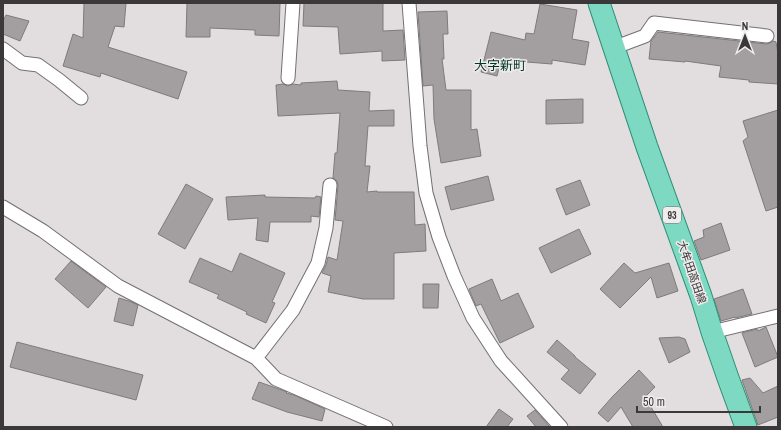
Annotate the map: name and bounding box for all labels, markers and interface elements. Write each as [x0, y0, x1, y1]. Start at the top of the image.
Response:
north arrow [725, 16, 765, 56]
text: N [742, 19, 748, 33]
district label: 大字新町 [474, 57, 526, 74]
road number: 93 [663, 207, 681, 223]
street label: 大牟田高田線 [675, 239, 709, 305]
scale bar [637, 388, 760, 414]
text: 50 m [643, 394, 665, 410]

